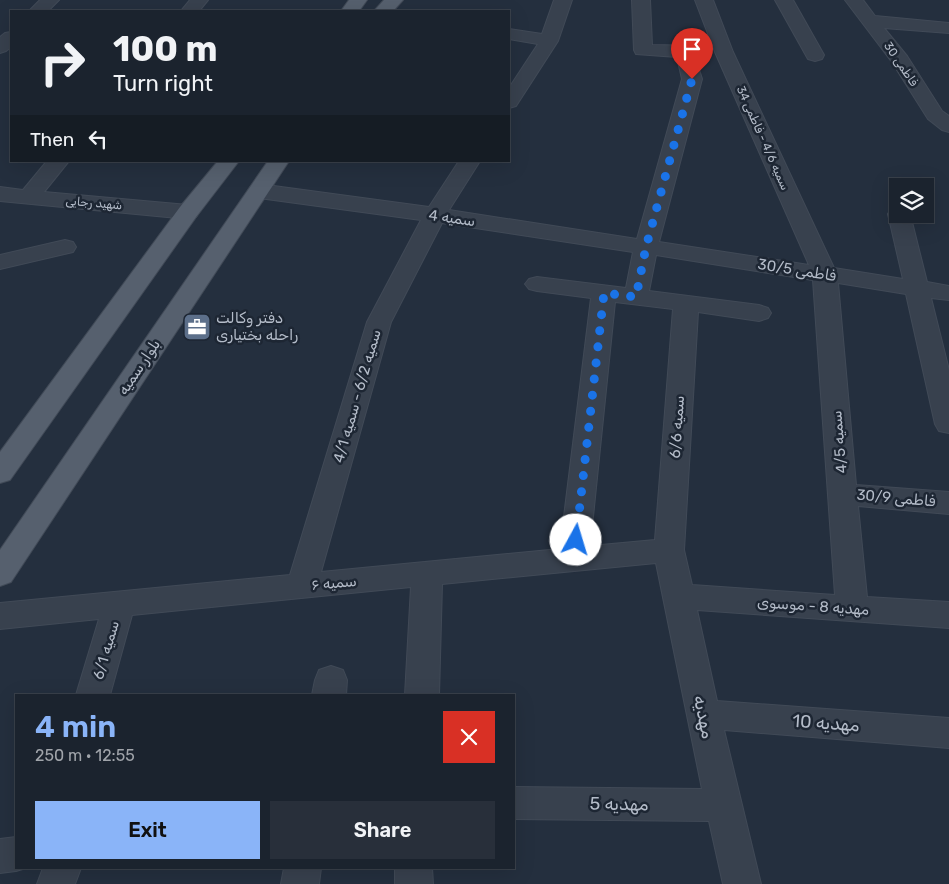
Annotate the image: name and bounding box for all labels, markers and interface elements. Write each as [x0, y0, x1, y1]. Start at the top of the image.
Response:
text: 100 m [113, 28, 218, 70]
pin [671, 28, 713, 79]
icon: right [30, 30, 95, 95]
icon: arrive [678, 35, 706, 63]
street label: فاطمی 30 [880, 39, 921, 90]
text: Turn right [113, 70, 213, 97]
street label: سمیه 4/6 - فاطمی 34 [733, 84, 792, 193]
icon: left [84, 125, 112, 153]
text: Then [30, 128, 74, 151]
map controls [889, 178, 934, 223]
button: layers [889, 178, 934, 223]
street label: شهید رجایی [65, 194, 123, 213]
street label: سمیه 4 [427, 206, 477, 230]
street label: فاطمی 30/5 [756, 255, 838, 285]
place label: دفتر وکالت راحله بختیاری [216, 309, 298, 344]
office icon: دفتر وکالت راحله بختیاری [182, 312, 212, 342]
street label: سمیه 6/2 - سمیه 4/1 [329, 327, 385, 465]
street label: بلوار سمیه [114, 336, 164, 398]
street label: سمیه 6/6 [666, 395, 688, 459]
street label: سمیه 4/5 [827, 410, 851, 474]
street label: فاطمی 30/9 [856, 486, 936, 510]
position arrow [549, 513, 601, 565]
street label: سمیه ۶ [310, 572, 358, 594]
street label: مهدیه 8 - موسوی [756, 593, 870, 619]
street label: سمیه 6/1 [89, 618, 123, 682]
street label: مهدیه [689, 693, 719, 741]
text: 4 min [35, 709, 116, 745]
street label: مهدیه 10 [792, 710, 860, 736]
button: close [443, 711, 495, 763]
text: 250 m · 12:55 [35, 746, 135, 765]
street label: مهدیه 5 [589, 792, 649, 816]
button: Exit [35, 801, 260, 859]
button: Share [270, 801, 495, 859]

